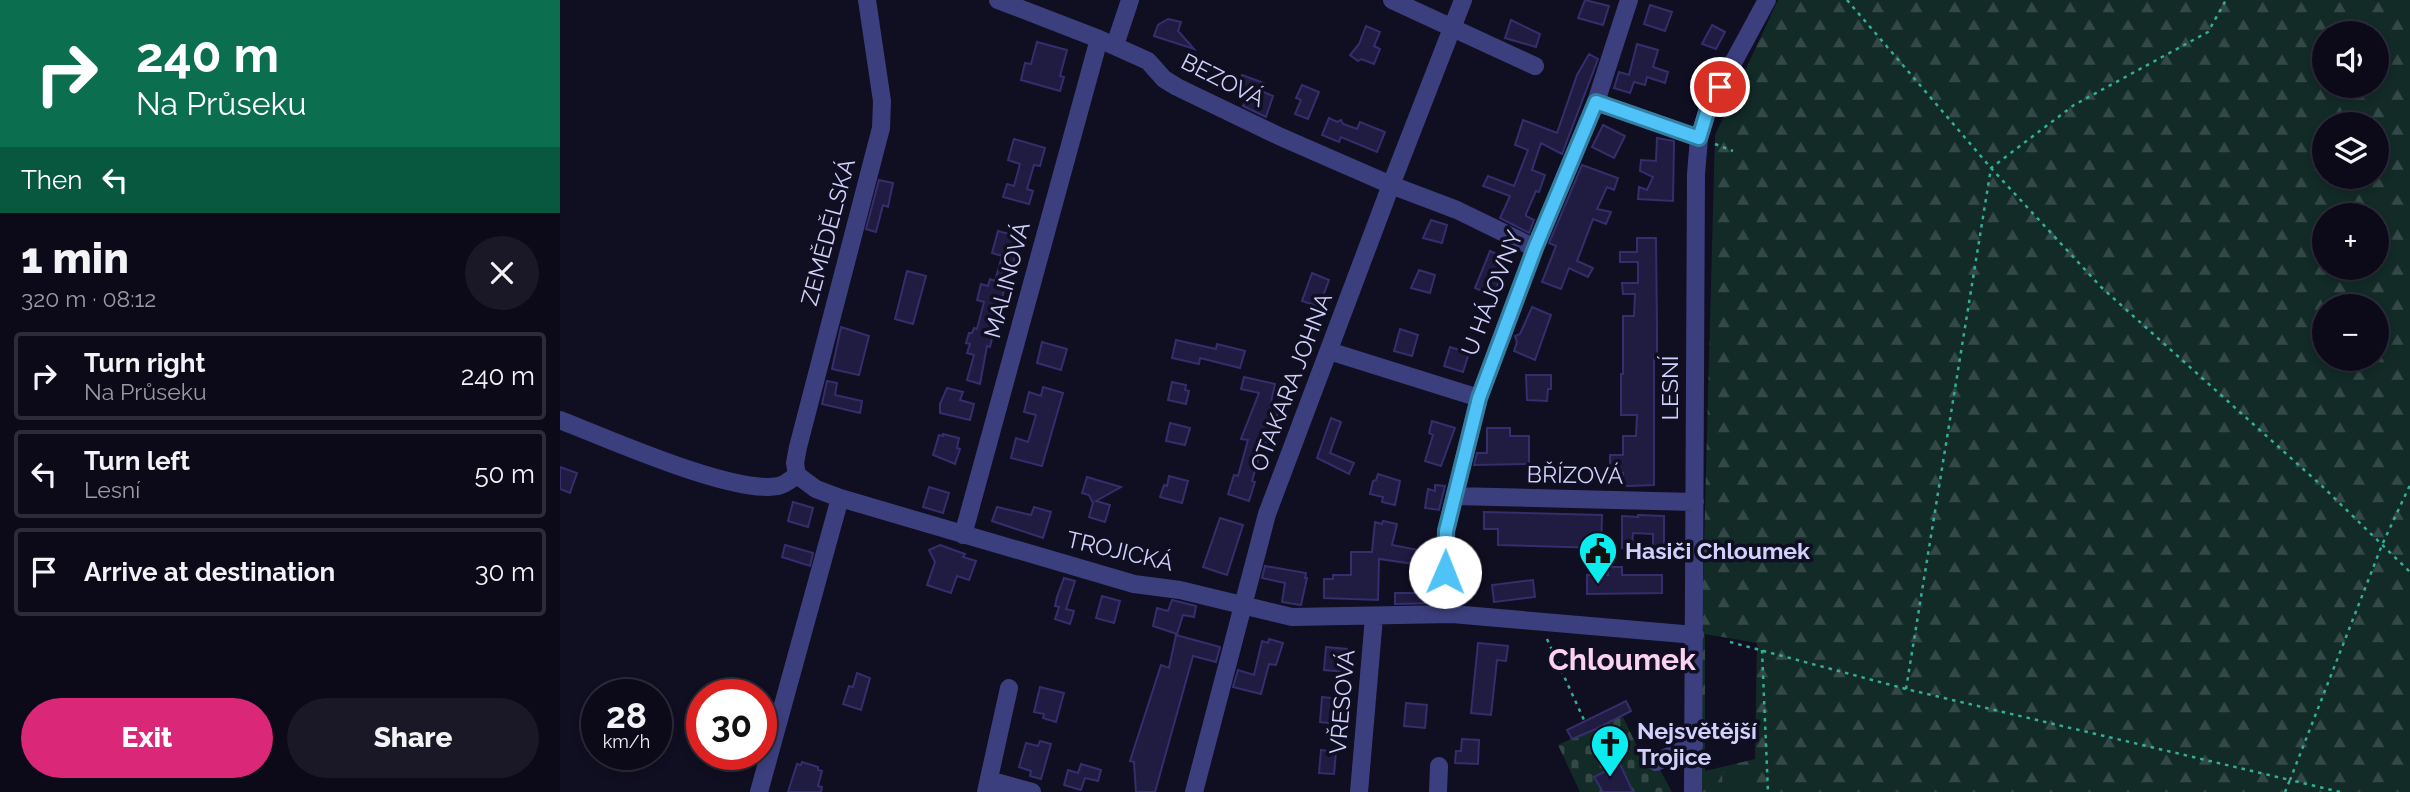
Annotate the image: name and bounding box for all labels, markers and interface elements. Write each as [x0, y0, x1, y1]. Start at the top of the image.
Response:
map controls [2312, 21, 2389, 371]
button: sound [2312, 21, 2389, 98]
text: 240 m [136, 26, 279, 83]
icon: right [21, 28, 112, 119]
street label: BEZOVÁ [1177, 47, 1270, 112]
pin [1690, 57, 1750, 117]
icon: arrive [1701, 68, 1739, 106]
text: Na Průseku [136, 85, 307, 122]
button: layers [2312, 112, 2389, 189]
street label: ZEMĚDĚLSKÁ [795, 155, 860, 308]
icon: left [96, 161, 134, 199]
text: Then [21, 165, 82, 195]
button: + [2312, 203, 2389, 280]
street label: MALINOVÁ [978, 218, 1035, 341]
street label: U HÁJOVNY [1455, 226, 1528, 359]
text: 1 min [21, 234, 129, 283]
button: close [465, 236, 539, 310]
text: 320 m · 08:12 [21, 285, 156, 312]
street label: OTAKARA JOHNA [1244, 288, 1337, 475]
button: − [2312, 294, 2389, 371]
text: Turn right [84, 348, 205, 378]
street label: LESNÍ [1656, 355, 1683, 420]
icon: right [25, 357, 63, 395]
text: 240 m [461, 361, 535, 391]
text: Na Průseku [84, 378, 207, 405]
text: Turn left [84, 446, 190, 476]
icon: left [25, 455, 63, 493]
text: 50 m [474, 459, 535, 489]
street label: BŘÍZOVÁ [1526, 460, 1624, 489]
text: Lesní [84, 476, 140, 503]
street label: TROJICKÁ [1064, 525, 1176, 576]
public building icon: Hasiči Chloumek [1577, 530, 1619, 585]
position arrow [1408, 535, 1482, 609]
place label: Hasiči Chloumek [1625, 537, 1810, 564]
icon: arrive [25, 553, 63, 591]
text: Arrive at destination [84, 557, 335, 587]
text: 30 m [475, 557, 535, 587]
district label: Chloumek [1548, 642, 1696, 677]
street label: VŘESOVÁ [1323, 648, 1360, 755]
speed limit sign: 30 [686, 679, 777, 770]
text: 28 [606, 695, 647, 736]
button: Exit [21, 698, 273, 778]
button: Share [287, 698, 539, 778]
place label: Nejsvětější Trojice [1637, 717, 1758, 770]
church icon: Nejsvětější Trojice [1589, 723, 1631, 778]
text: km/h [603, 731, 650, 752]

